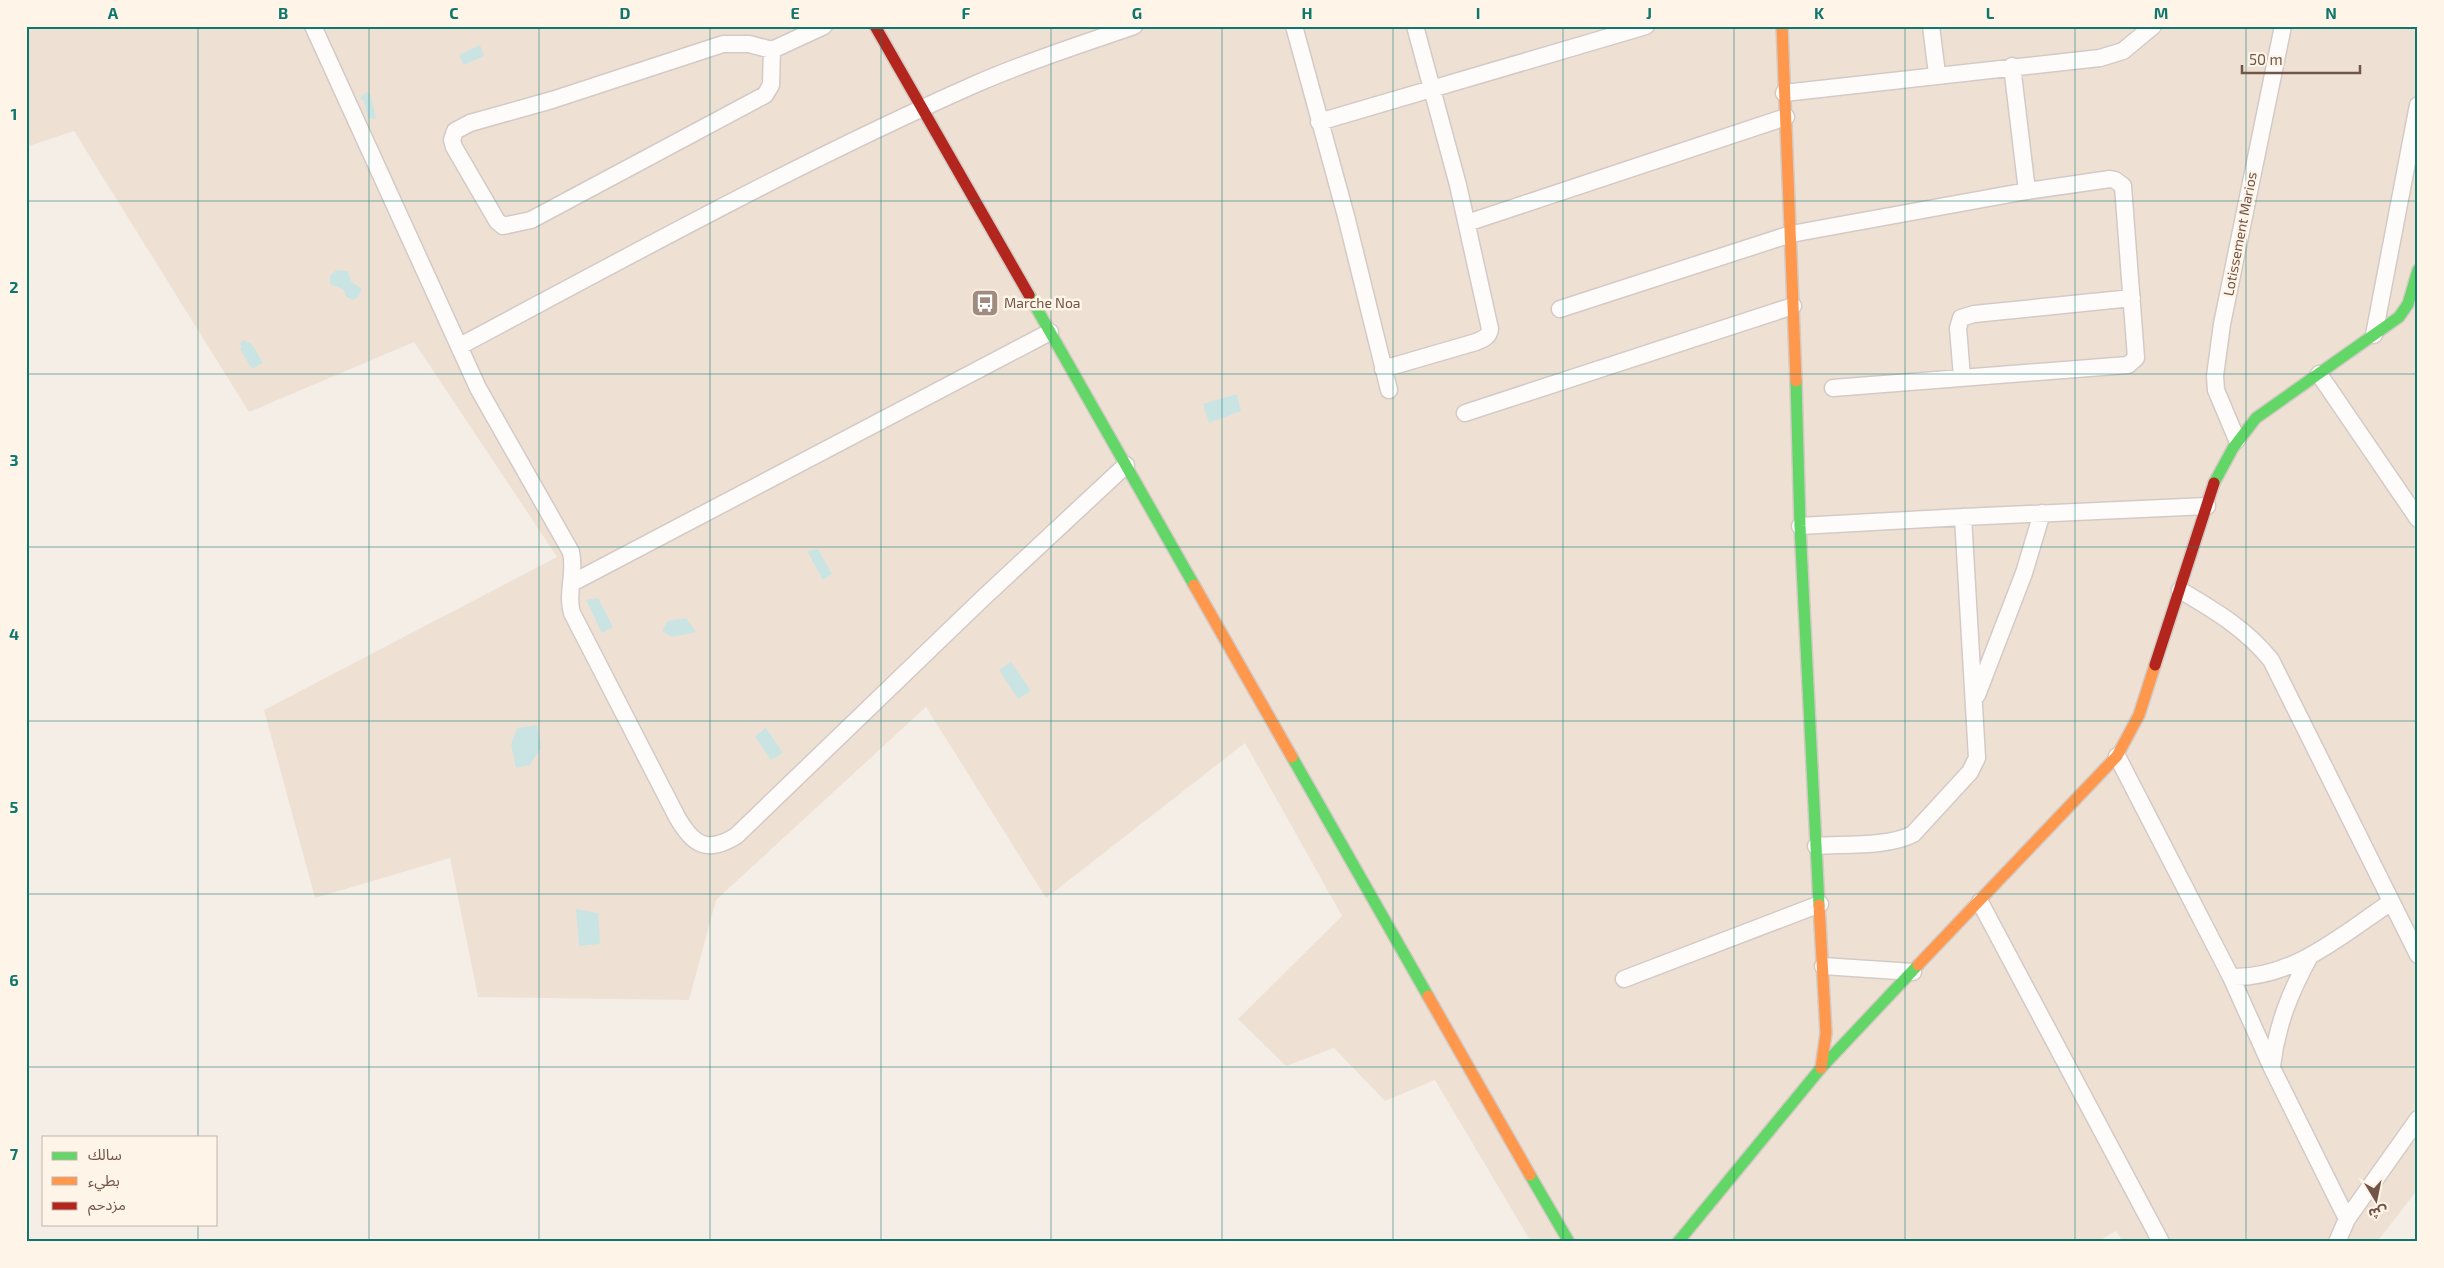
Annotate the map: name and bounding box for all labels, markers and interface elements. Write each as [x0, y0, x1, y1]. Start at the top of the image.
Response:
text: A [108, 3, 119, 22]
text: B [278, 3, 288, 22]
text: C [449, 3, 459, 22]
text: D [620, 3, 631, 22]
text: E [790, 3, 800, 22]
text: F [962, 3, 971, 22]
text: G [1132, 3, 1142, 22]
text: H [1301, 3, 1313, 22]
text: I [1476, 3, 1480, 22]
text: J [1646, 3, 1652, 22]
text: K [1814, 3, 1825, 22]
text: L [1986, 3, 1995, 22]
text: M [2154, 3, 2168, 22]
text: N [2325, 3, 2337, 22]
scale bar [2242, 42, 2359, 74]
text: 50 m [2249, 50, 2283, 68]
text: 1 [11, 104, 17, 123]
street label: Lotissement Marios [2219, 170, 2260, 297]
text: 2 [9, 277, 19, 296]
bus stop icon: Marche Noa [970, 288, 1000, 318]
place label: Marche Noa [1004, 294, 1081, 311]
text: 3 [9, 450, 19, 469]
text: 4 [9, 624, 19, 643]
text: 5 [10, 797, 19, 816]
text: 6 [9, 970, 19, 989]
legend [42, 1136, 218, 1226]
text: 7 [10, 1144, 19, 1163]
text: سالك [88, 1145, 122, 1163]
text: بطيء [88, 1171, 120, 1192]
north arrow [2352, 1176, 2402, 1226]
text: مزدحم [88, 1195, 126, 1216]
text: ش [2367, 1203, 2389, 1223]

